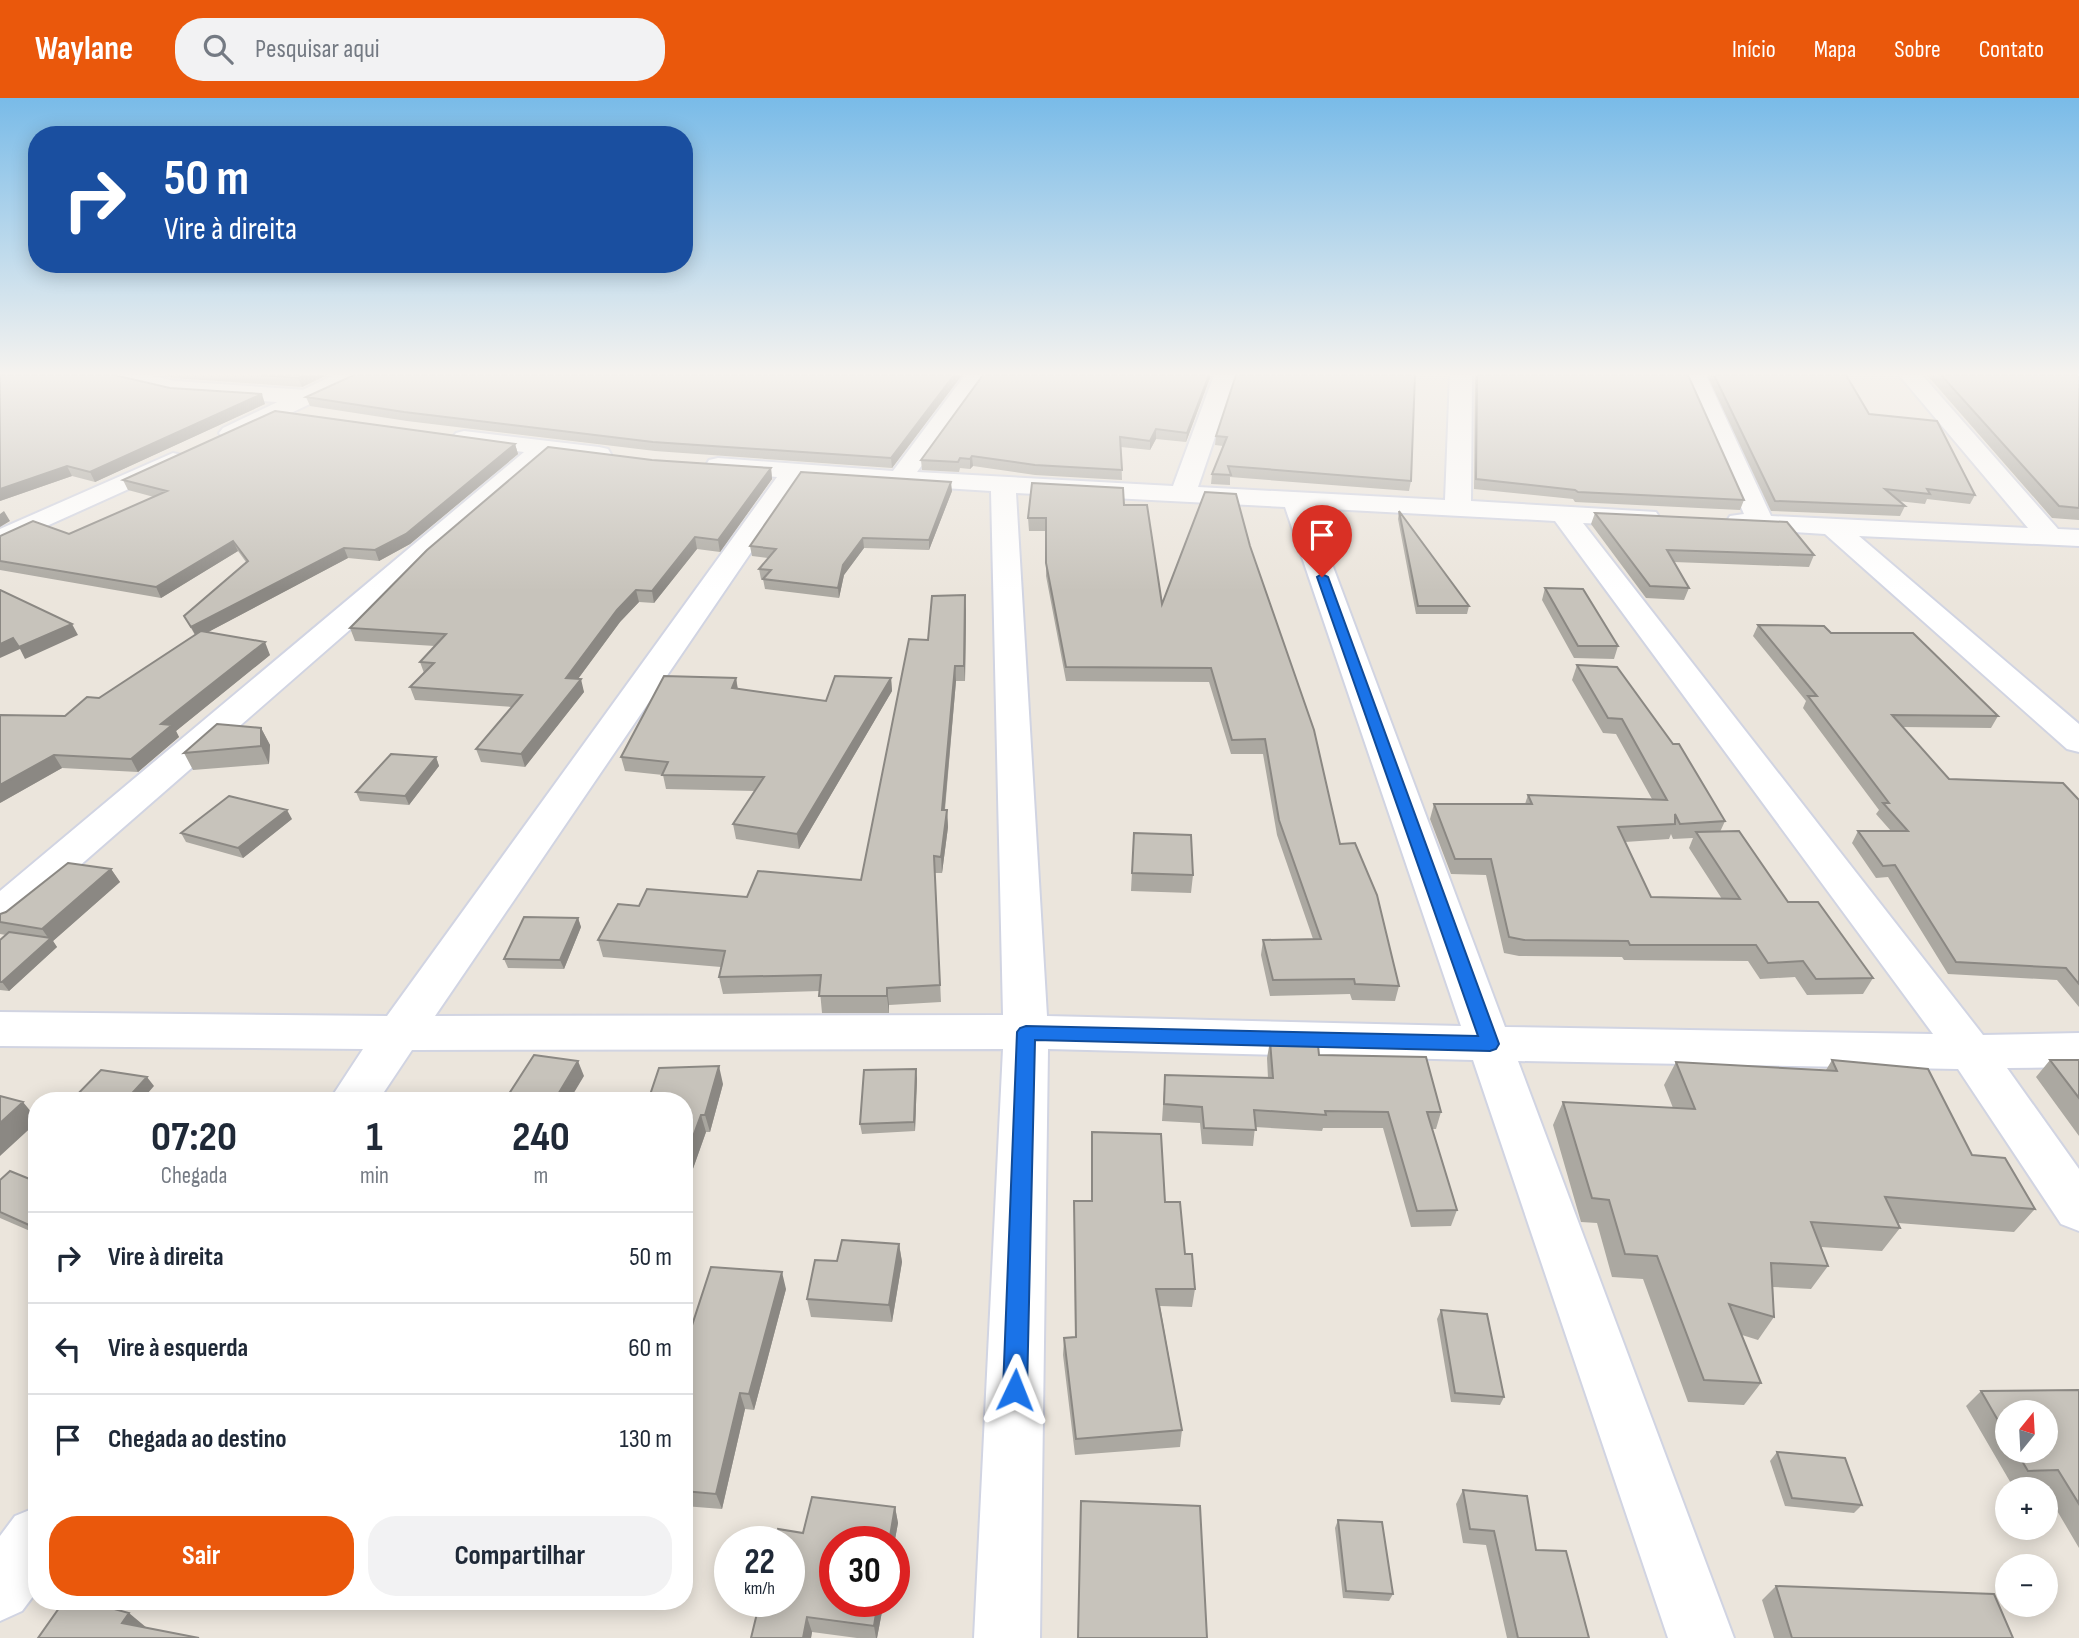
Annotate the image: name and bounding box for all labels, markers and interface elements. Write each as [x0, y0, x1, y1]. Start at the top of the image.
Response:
search box [175, 18, 665, 81]
text: Waylane [35, 29, 133, 69]
icon: search [199, 30, 237, 68]
text: Pesquisar aqui [255, 34, 380, 65]
text: Início [1732, 35, 1776, 64]
text: Mapa [1814, 35, 1856, 64]
text: Sobre [1894, 35, 1941, 64]
text: Contato [1979, 35, 2044, 64]
text: 50 m [164, 150, 249, 209]
icon: right [49, 154, 140, 245]
text: Vire à direita [164, 210, 297, 249]
pin [1292, 505, 1352, 577]
icon: arrive [1303, 516, 1341, 554]
text: 07:20 [151, 1112, 237, 1163]
text: 1 [366, 1112, 383, 1163]
text: 240 [512, 1112, 570, 1163]
text: Chegada [161, 1162, 227, 1190]
text: min [360, 1162, 389, 1190]
text: m [534, 1162, 548, 1190]
icon: right [49, 1239, 87, 1277]
text: Vire à direita [108, 1242, 224, 1273]
text: 50 m [629, 1242, 672, 1273]
icon: left [49, 1330, 87, 1368]
text: Vire à esquerda [108, 1333, 248, 1364]
text: 60 m [628, 1333, 672, 1364]
position arrow [978, 1353, 1052, 1427]
north arrow [1995, 1400, 2058, 1463]
map controls [1995, 1400, 2058, 1617]
icon: arrive [49, 1421, 87, 1459]
text: Chegada ao destino [108, 1424, 287, 1455]
text: 130 m [620, 1424, 672, 1455]
button: + [1995, 1477, 2058, 1540]
button: Sair [49, 1516, 354, 1596]
button: Compartilhar [368, 1516, 672, 1596]
speed limit sign: 30 [819, 1526, 910, 1617]
text: 22 [744, 1541, 775, 1584]
button: − [1995, 1554, 2058, 1617]
text: km/h [744, 1578, 775, 1599]

